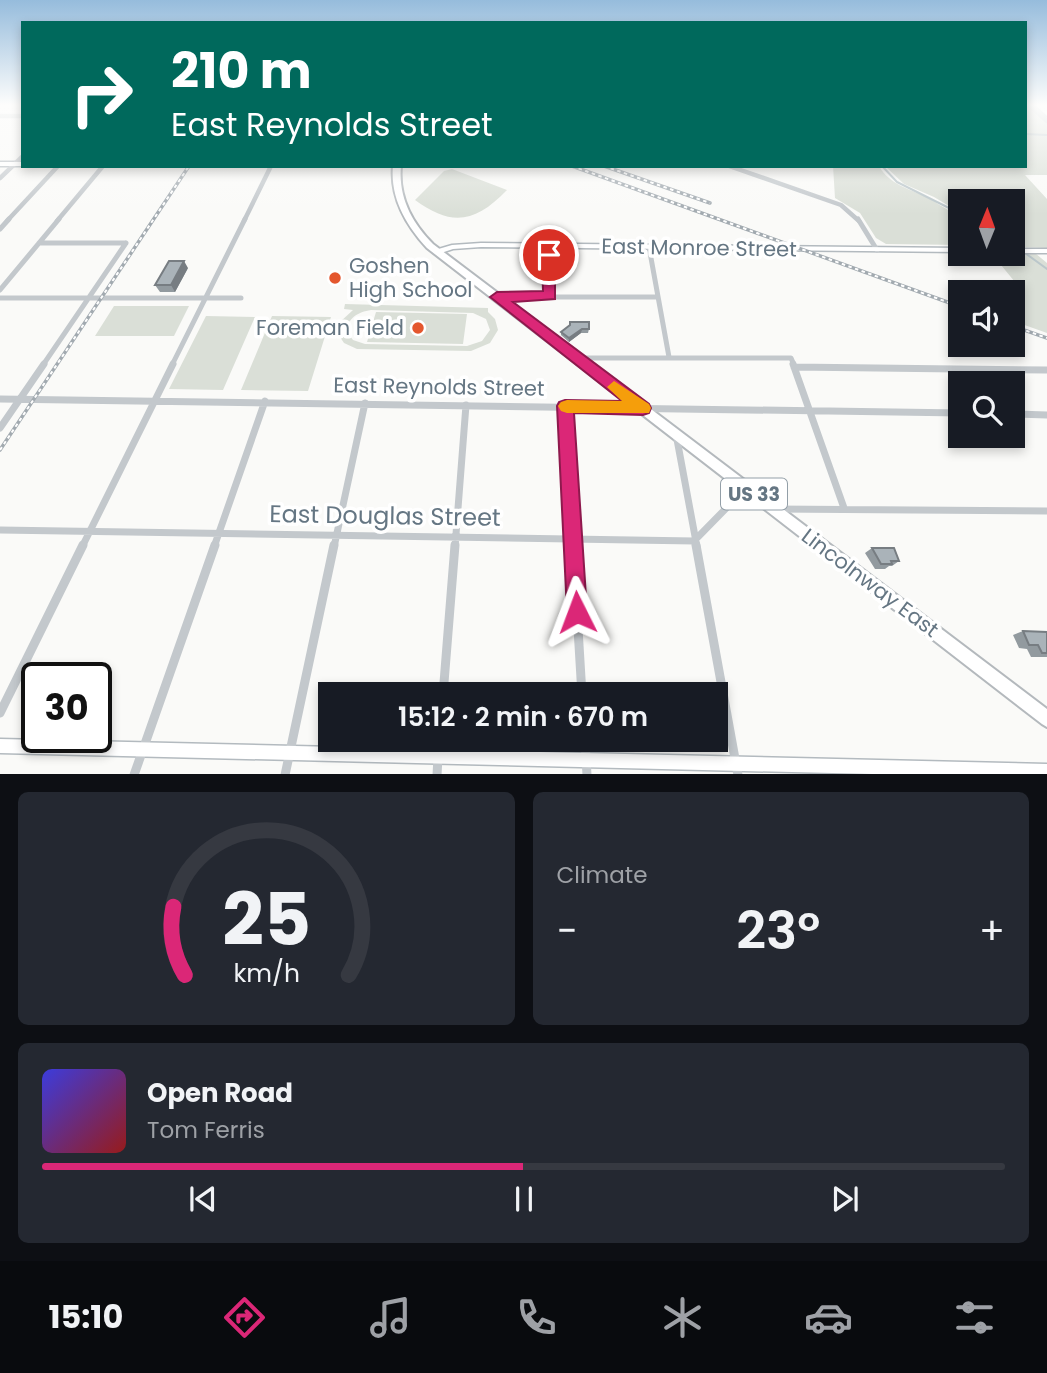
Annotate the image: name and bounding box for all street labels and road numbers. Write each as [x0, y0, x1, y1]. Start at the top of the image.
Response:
street label: East Monroe Street [601, 231, 797, 264]
street label: East Reynolds Street [333, 370, 545, 403]
road number: US 33 [721, 478, 787, 509]
street label: East Douglas Street [269, 497, 501, 534]
street label: Lincolnway East [796, 521, 945, 644]

